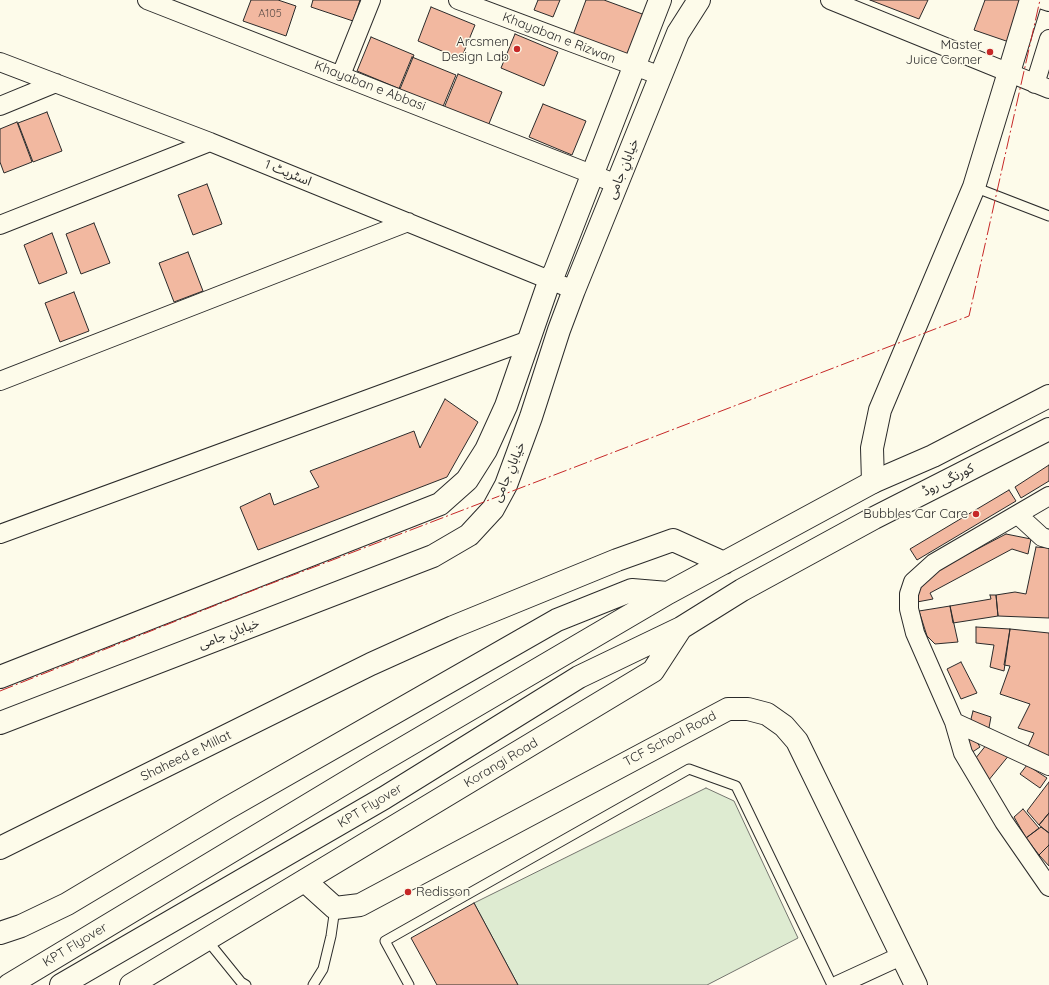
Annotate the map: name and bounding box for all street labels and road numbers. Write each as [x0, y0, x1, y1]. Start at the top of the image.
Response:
street label: Khayaban e Rizwan [500, 9, 618, 67]
street label: Khayaban e Abbasi [312, 58, 428, 114]
street label: خیابانِ جامی [604, 136, 642, 202]
street label: اسٹریٹ 1 [262, 157, 314, 189]
street label: خیابانِ جامی [489, 440, 529, 504]
street label: کورنگی روڈ [920, 460, 976, 500]
street label: خیابانِ جامی [196, 615, 262, 653]
street label: TCF School Road [621, 708, 719, 770]
street label: Shaheed e Millat [138, 727, 234, 785]
street label: Korangi Road [461, 735, 541, 791]
street label: KPT Flyover [335, 781, 405, 831]
street label: KPT Flyover [40, 920, 110, 970]

